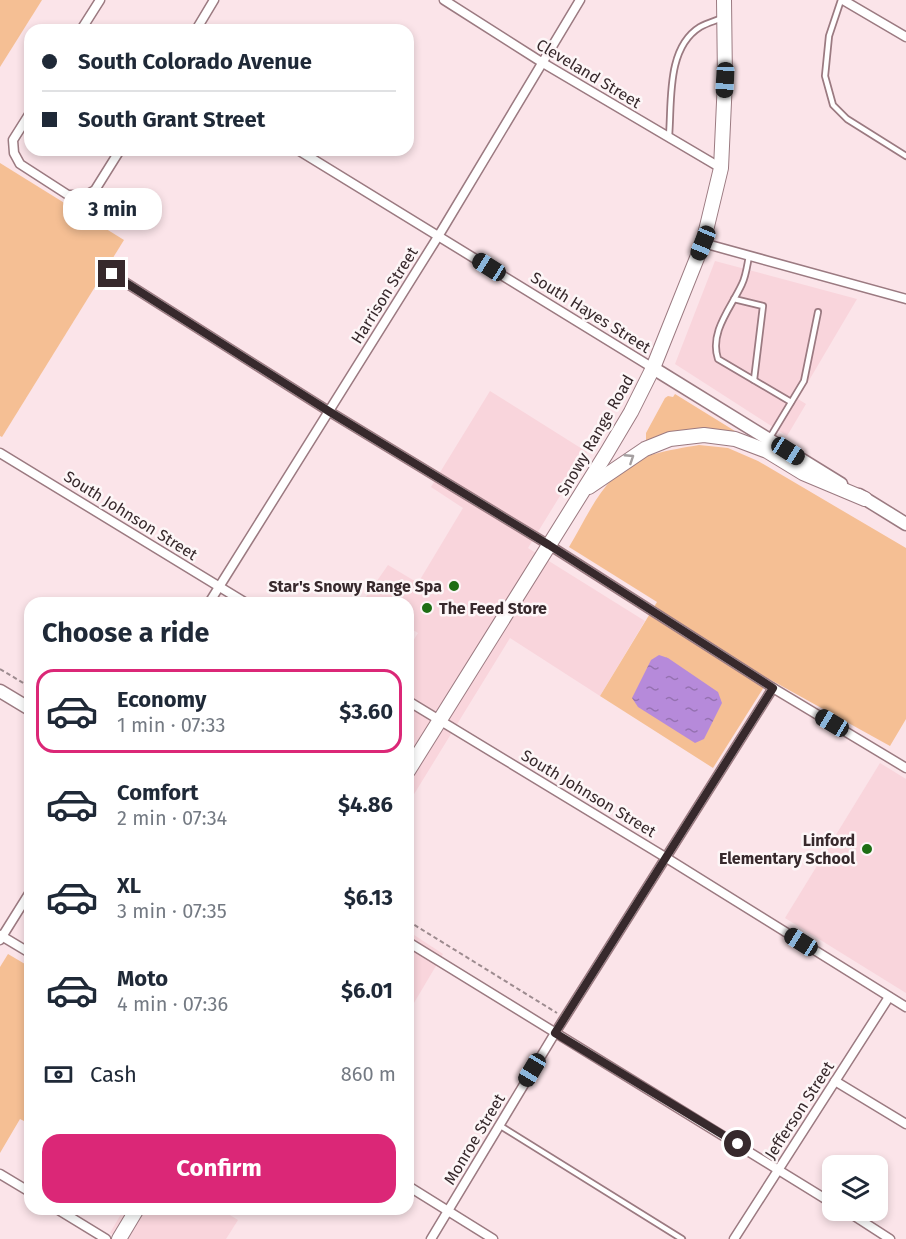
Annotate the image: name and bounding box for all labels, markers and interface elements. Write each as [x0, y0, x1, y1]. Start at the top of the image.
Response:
street label: Cleveland Street [533, 35, 645, 112]
text: South Colorado Avenue [78, 48, 312, 75]
car [715, 62, 735, 98]
text: South Grant Street [78, 106, 265, 133]
callout: 3 min [63, 187, 162, 229]
text: 3 min [88, 197, 137, 221]
car [688, 223, 718, 263]
street label: Harrison Street [347, 243, 422, 347]
car [469, 250, 509, 284]
route end [98, 260, 125, 287]
street label: South Hayes Street [527, 268, 654, 357]
street label: Snowy Range Road [553, 371, 638, 499]
car [768, 434, 808, 468]
one-way arrow [624, 454, 635, 465]
street label: South Johnson Street [61, 467, 201, 564]
place label: Star's Snowy Range Spa [268, 577, 442, 596]
marker: Star's Snowy Range Spa [447, 579, 461, 593]
place label: The Feed Store [439, 599, 547, 618]
marker: The Feed Store [420, 601, 434, 615]
text: Choose a ride [42, 617, 209, 649]
icon: car [45, 684, 99, 738]
text: Economy [117, 686, 206, 713]
text: $3.60 [339, 698, 393, 725]
car [812, 706, 852, 740]
text: 1 min · 07:33 [117, 713, 225, 737]
street label: South Johnson Street [518, 746, 660, 841]
icon: car [45, 777, 99, 831]
text: Comfort [117, 779, 198, 806]
text: $4.86 [338, 791, 393, 818]
text: 2 min · 07:34 [117, 806, 227, 830]
place label: Linford Elementary School [719, 831, 855, 868]
marker: Linford Elementary School [860, 842, 874, 856]
icon: car [45, 870, 99, 924]
text: XL [117, 872, 141, 899]
text: $6.13 [344, 884, 393, 911]
text: 3 min · 07:35 [117, 899, 227, 923]
car [781, 925, 821, 959]
icon: car [45, 963, 99, 1017]
text: Moto [117, 965, 168, 992]
text: $6.01 [341, 977, 393, 1004]
text: 4 min · 07:36 [117, 992, 228, 1016]
car [515, 1050, 549, 1090]
icon: cash [42, 1058, 75, 1091]
street label: Jefferson Street [761, 1058, 838, 1163]
text: Cash [90, 1061, 137, 1088]
text: 860 m [341, 1062, 396, 1086]
street label: Monroe Street [440, 1090, 509, 1188]
route start [724, 1130, 751, 1157]
button: Confirm [42, 1134, 396, 1203]
map controls [822, 1155, 888, 1221]
button: layers [822, 1155, 888, 1221]

